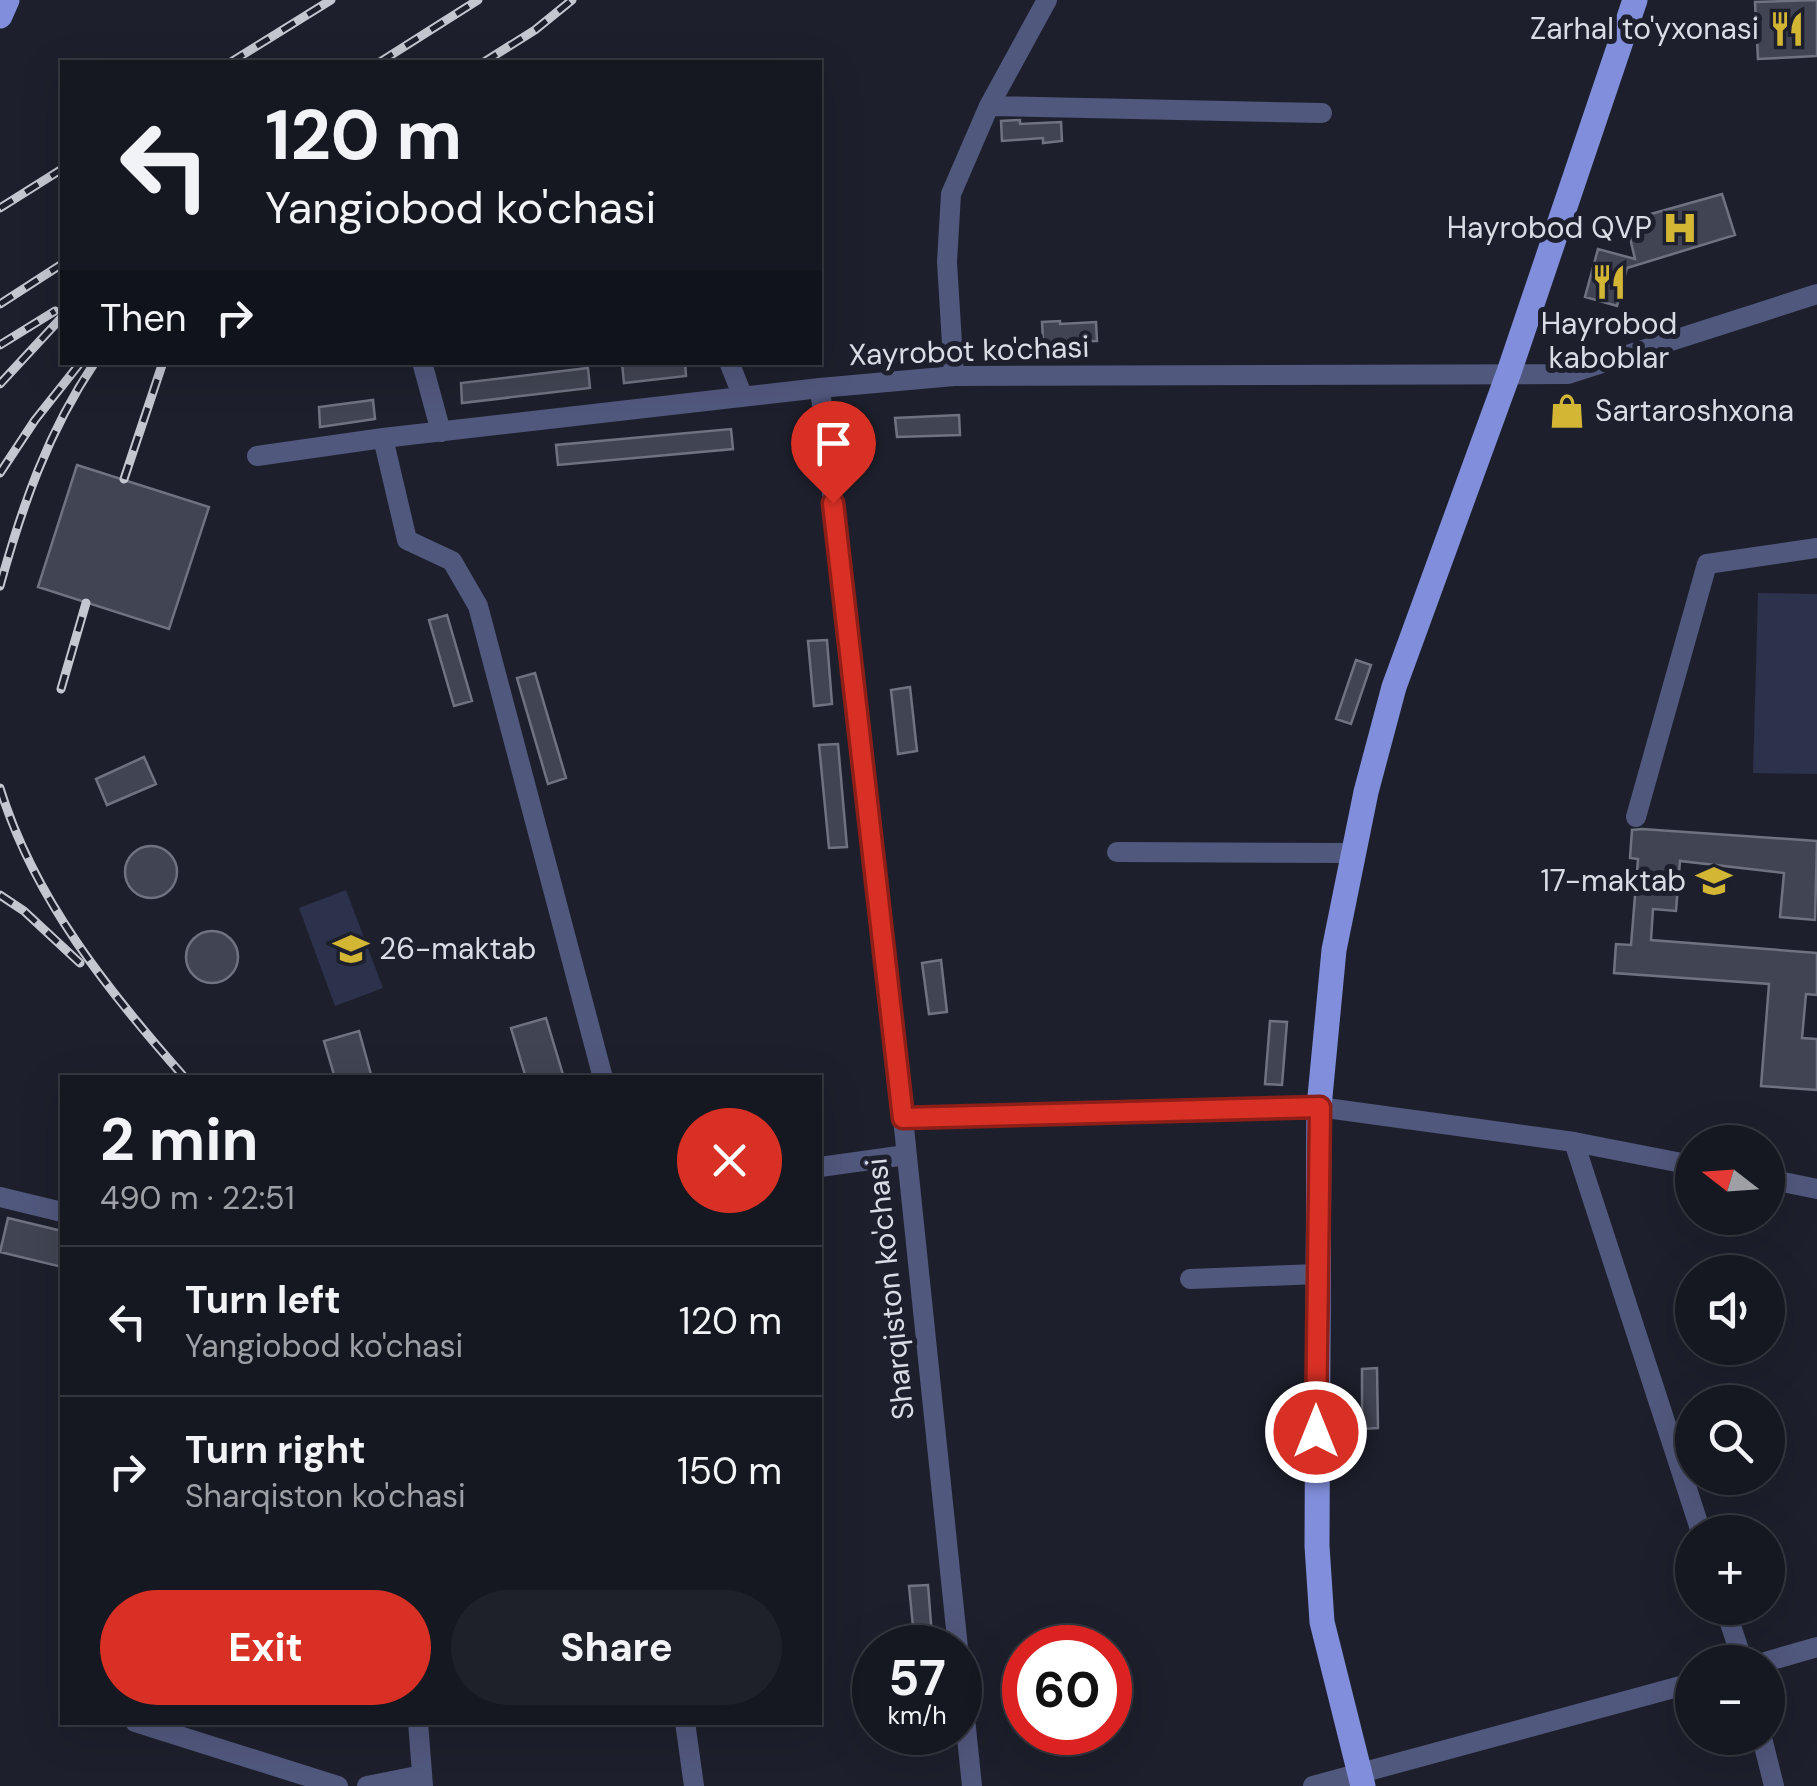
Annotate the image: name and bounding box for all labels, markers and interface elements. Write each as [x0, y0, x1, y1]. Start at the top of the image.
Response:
place label: Zarhal to'yxonasi [1530, 9, 1759, 48]
restaurant icon: Zarhal to'yxonasi [1768, 10, 1806, 48]
text: 120 m [265, 90, 462, 181]
icon: left [100, 100, 230, 230]
text: Yangiobod ko'chasi [265, 178, 656, 237]
place label: Hayrobod QVP [1447, 208, 1652, 247]
hospital icon: Hayrobod QVP [1661, 209, 1699, 247]
restaurant icon: Hayrobod kaboblar [1590, 263, 1628, 301]
icon: right [207, 290, 262, 345]
text: Then [100, 293, 187, 343]
place label: Hayrobod kaboblar [1541, 304, 1677, 377]
street label: Xayrobot ko'chasi [848, 327, 1090, 374]
place label: Sartaroshxona [1595, 391, 1794, 430]
shop icon: Sartaroshxona [1548, 392, 1586, 430]
pin [791, 401, 876, 504]
icon: arrive [806, 416, 861, 471]
place label: 17-maktab [1540, 861, 1686, 900]
school or university icon: 17-maktab [1695, 862, 1733, 900]
place label: 26-maktab [379, 929, 536, 968]
school or university icon: 26-maktab [332, 930, 370, 968]
text: 2 min [100, 1100, 259, 1179]
button: close [677, 1108, 782, 1213]
north arrow [1675, 1125, 1785, 1235]
map controls [1675, 1125, 1785, 1755]
street label: Sharqiston ko'chasi [856, 1156, 923, 1422]
text: 490 m · 22:51 [100, 1177, 295, 1219]
button: sound [1675, 1255, 1785, 1365]
text: Turn left [185, 1275, 341, 1325]
icon: left [100, 1294, 155, 1349]
text: 120 m [679, 1296, 782, 1346]
text: Yangiobod ko'chasi [185, 1325, 463, 1367]
position arrow [1264, 1380, 1368, 1484]
button: search [1675, 1385, 1785, 1495]
text: Turn right [185, 1425, 366, 1475]
icon: right [100, 1444, 155, 1499]
text: 150 m [677, 1446, 782, 1496]
text: Sharqiston ko'chasi [185, 1475, 466, 1517]
button: + [1675, 1515, 1785, 1625]
button: Exit [100, 1590, 431, 1705]
button: Share [451, 1590, 782, 1705]
speed limit sign: 60 [1002, 1625, 1132, 1755]
text: 57 [888, 1645, 946, 1711]
button: − [1675, 1645, 1785, 1755]
text: km/h [887, 1699, 947, 1732]

